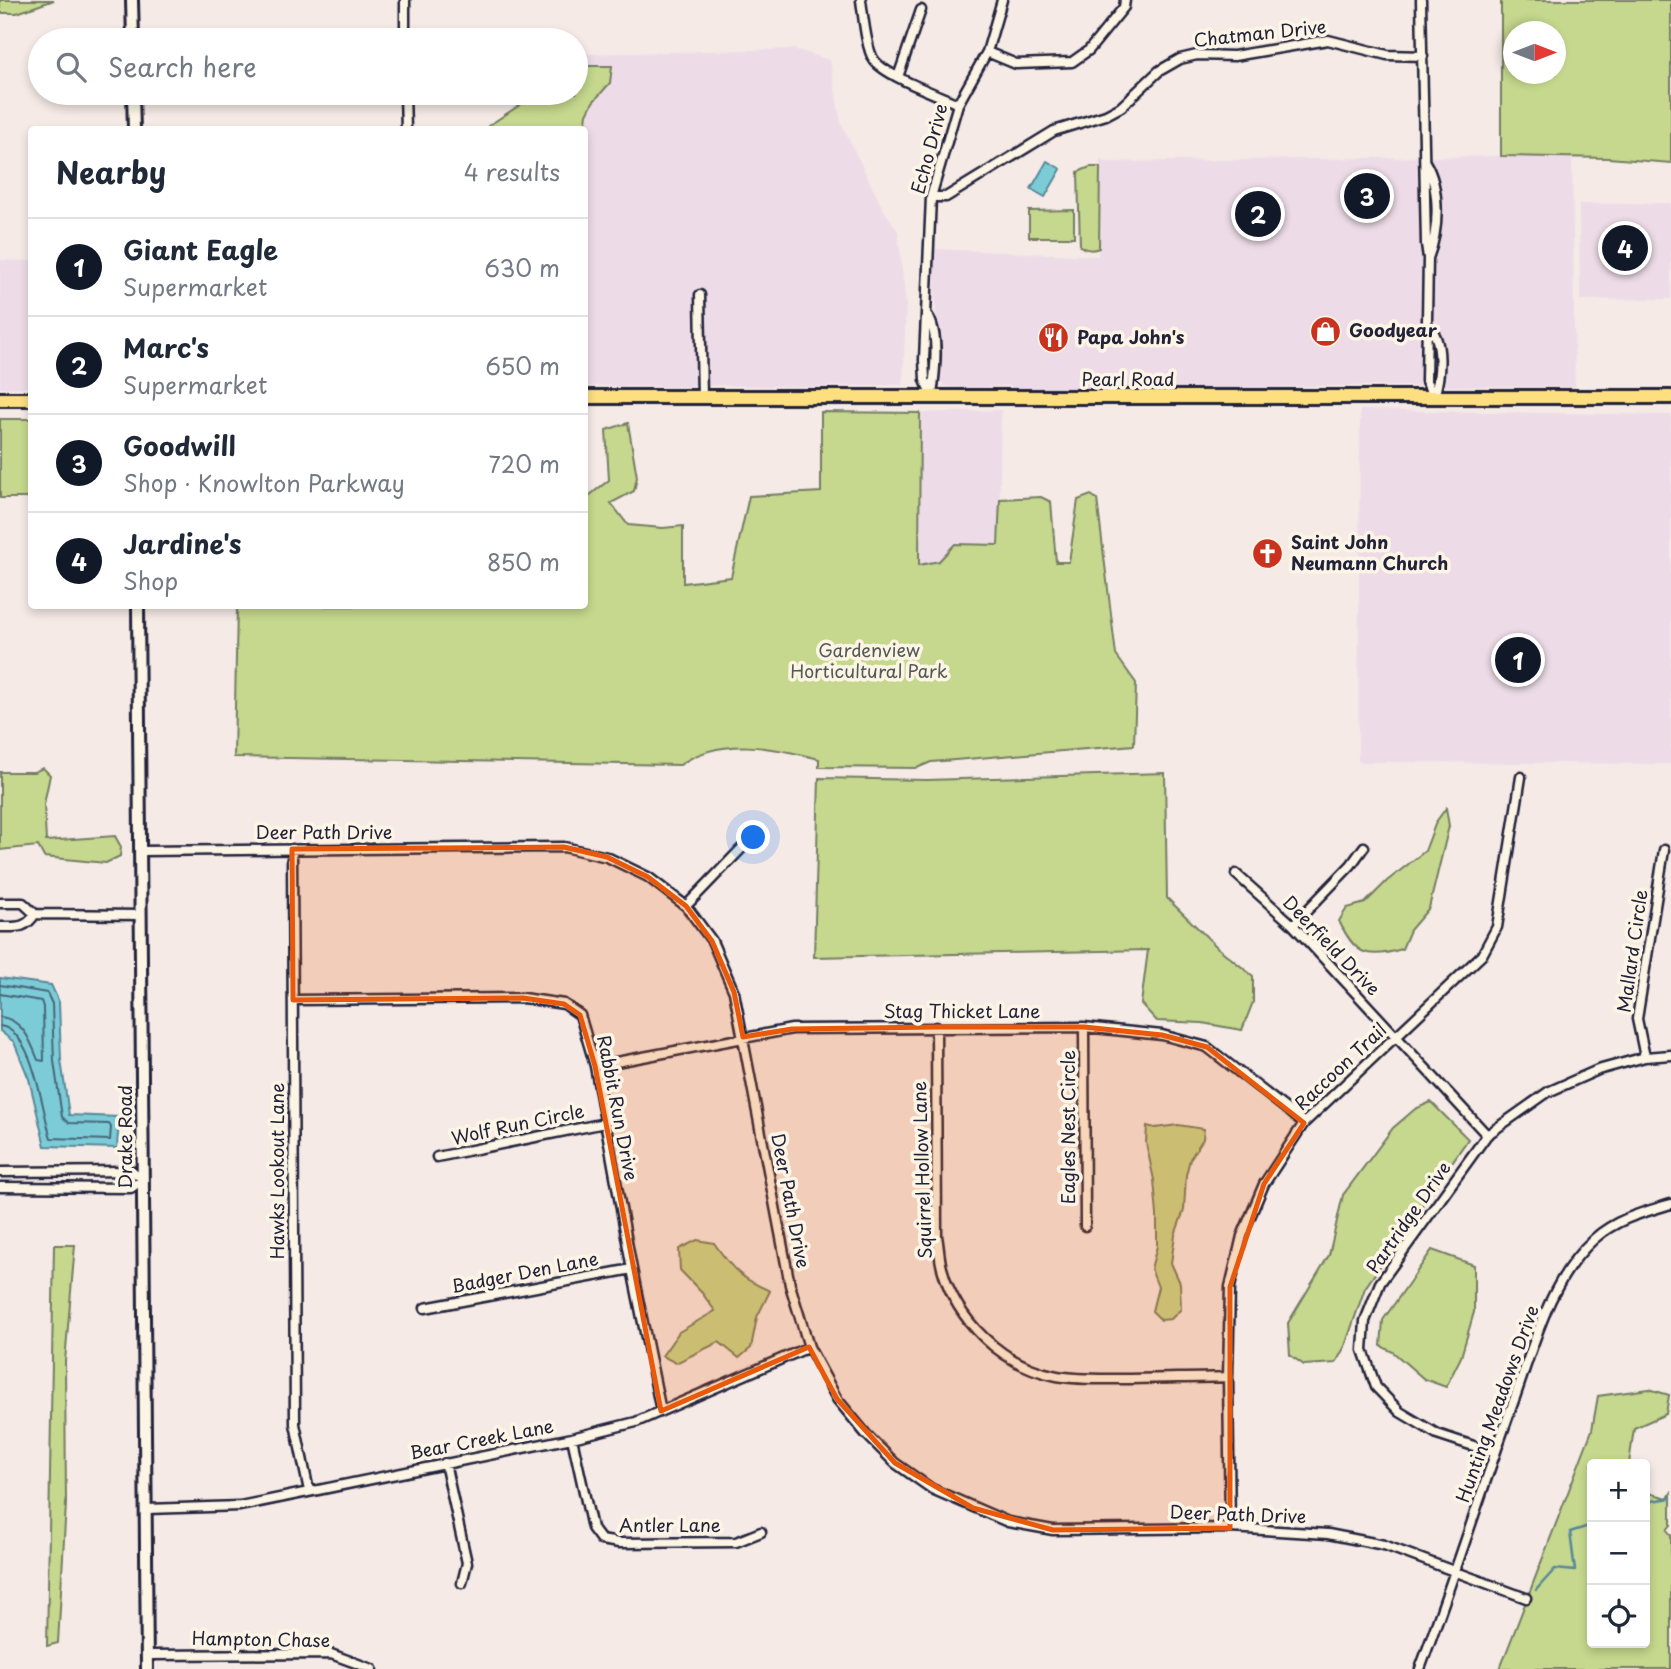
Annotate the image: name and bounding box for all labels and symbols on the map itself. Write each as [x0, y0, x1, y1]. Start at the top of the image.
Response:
street label: Chatman Drive [1192, 12, 1327, 53]
north arrow [1503, 21, 1566, 84]
street label: Echo Drive [904, 100, 954, 197]
pin: 3 [1344, 170, 1390, 222]
pin: 2 [1235, 188, 1281, 240]
pin: 4 [1602, 222, 1648, 274]
shop icon: Goodyear [1309, 314, 1343, 348]
place label: Goodyear [1349, 316, 1438, 343]
restaurant icon: Papa John's [1037, 321, 1071, 355]
place label: Papa John's [1077, 323, 1185, 350]
street label: Pearl Road [1082, 365, 1174, 392]
place label: Saint John Neumann Church [1291, 528, 1448, 576]
church icon: Saint John Neumann Church [1251, 536, 1285, 570]
pin: 1 [1495, 634, 1541, 686]
park label: Gardenview Horticultural Park [790, 636, 948, 684]
street label: Deer Path Drive [256, 818, 392, 845]
your location [736, 820, 770, 854]
street label: Mallard Circle [1610, 888, 1654, 1014]
street label: Deerfield Drive [1277, 889, 1387, 1001]
street label: Stag Thicket Lane [884, 997, 1040, 1024]
street label: Raccoon Trail [1288, 1016, 1392, 1116]
street label: Rabbit Run Drive [591, 1033, 646, 1183]
street label: Eagles Nest Circle [1054, 1050, 1081, 1204]
street label: Squirrel Hollow Lane [905, 1081, 938, 1259]
street label: Hawks Lookout Lane [263, 1083, 290, 1259]
street label: Drake Road [111, 1085, 138, 1189]
street label: Wolf Run Circle [449, 1096, 587, 1151]
street label: Deer Path Drive [765, 1131, 818, 1270]
street label: Partridge Drive [1359, 1155, 1457, 1279]
street label: Badger Den Lane [449, 1244, 601, 1299]
street label: Hunting Meadows Drive [1448, 1301, 1545, 1506]
street label: Bear Creek Lane [408, 1411, 556, 1466]
street label: Deer Path Drive [1169, 1498, 1307, 1529]
street label: Antler Lane [619, 1511, 721, 1538]
street label: Hampton Chase [192, 1624, 330, 1653]

